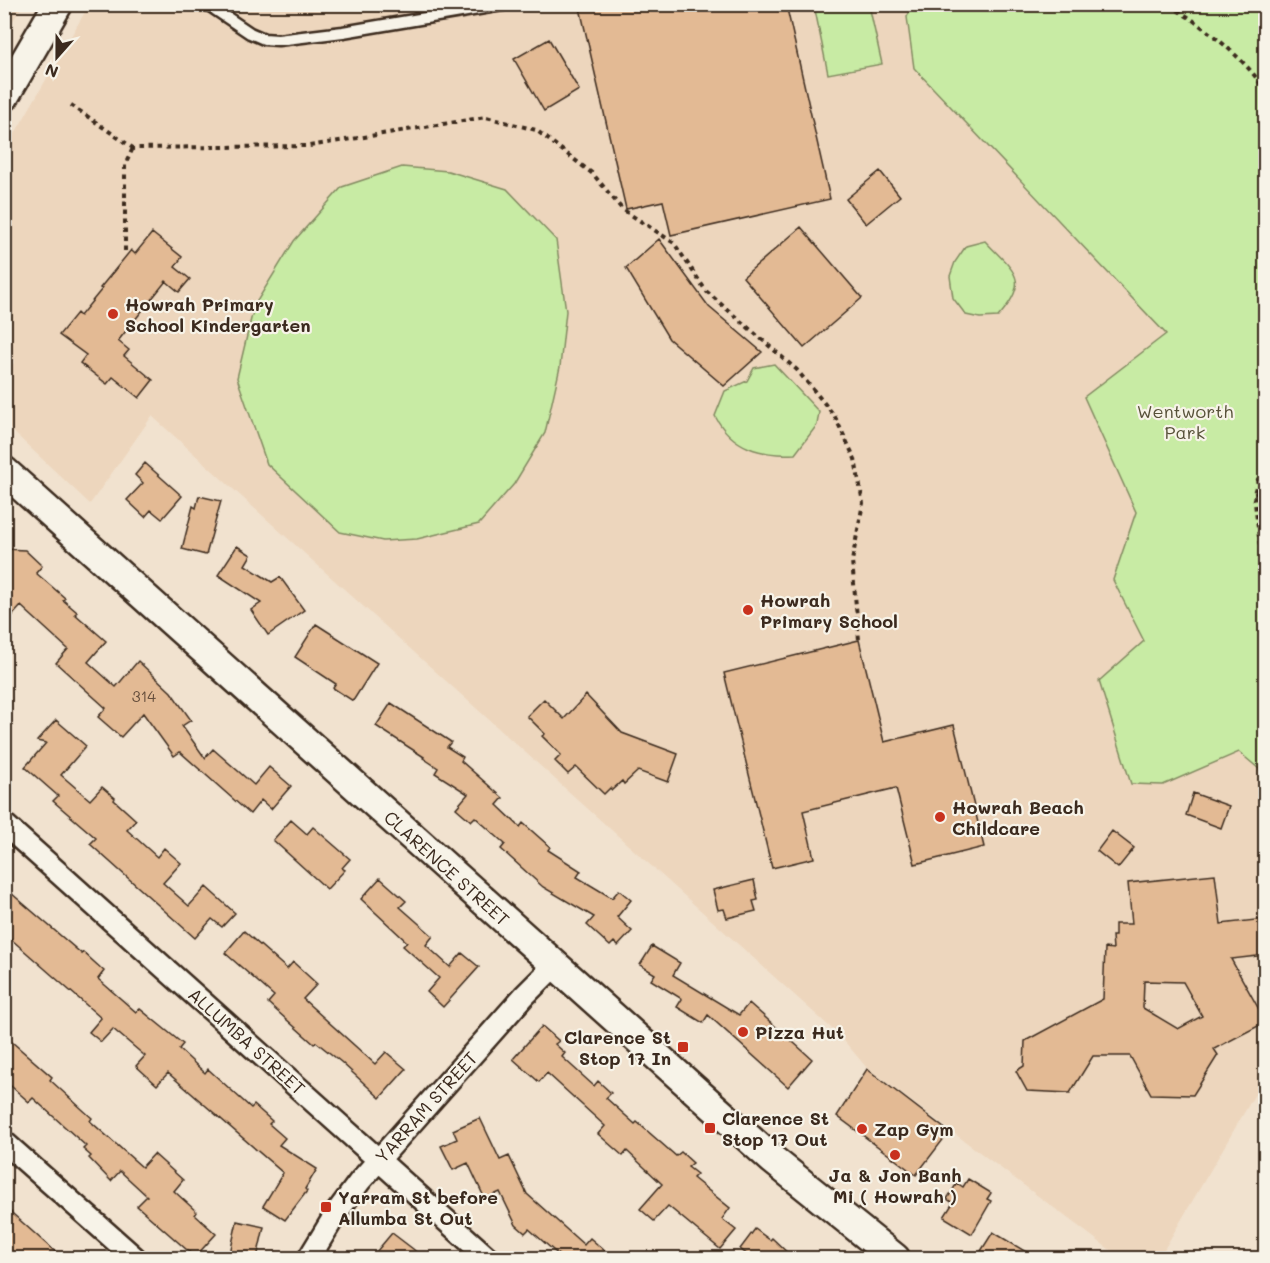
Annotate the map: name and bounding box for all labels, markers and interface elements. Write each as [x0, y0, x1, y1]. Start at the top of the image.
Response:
north arrow [27, 27, 87, 87]
text: N [42, 59, 61, 83]
place label: Howrah Primary School Kindergarten [125, 292, 311, 337]
marker: Howrah Primary School Kindergarten [106, 307, 120, 321]
park label: Wentworth Park [1137, 399, 1233, 444]
place label: Howrah Primary School [760, 588, 898, 633]
marker: Howrah Primary School [741, 603, 755, 617]
house number: 314 [132, 686, 156, 706]
place label: Howrah Beach Childcare [952, 795, 1084, 840]
street label: CLARENCE STREET [379, 805, 515, 931]
marker: Howrah Beach Childcare [933, 810, 947, 824]
street label: ALLUMBA STREET [183, 982, 311, 1100]
place label: Pizza Hut [755, 1020, 844, 1044]
place label: Clarence St Stop 17 In [564, 1025, 671, 1070]
marker: Pizza Hut [736, 1025, 750, 1039]
marker: Clarence St Stop 17 In [676, 1040, 690, 1054]
street label: YARRAM STREET [369, 1046, 483, 1168]
place label: Clarence St Stop 17 Out [722, 1106, 829, 1151]
place label: Zap Gym [874, 1117, 954, 1141]
marker: Clarence St Stop 17 Out [703, 1121, 717, 1135]
marker: Zap Gym [855, 1122, 869, 1136]
marker: Ja & Jon Banh Mi ( Howrah ) [888, 1148, 902, 1162]
place label: Ja & Jon Banh Mi ( Howrah ) [829, 1163, 961, 1208]
place label: Yarram St before Allumba St Out [338, 1185, 498, 1230]
marker: Yarram St before Allumba St Out [319, 1200, 333, 1214]

